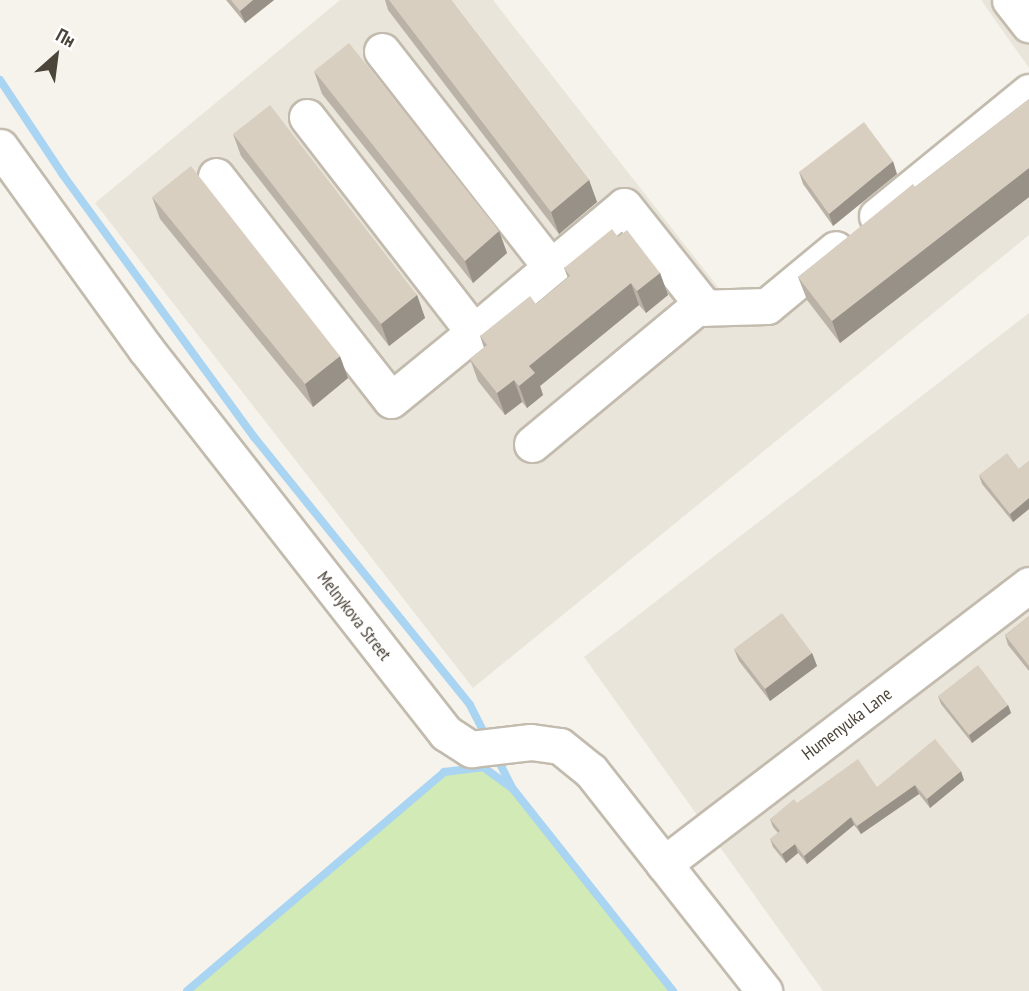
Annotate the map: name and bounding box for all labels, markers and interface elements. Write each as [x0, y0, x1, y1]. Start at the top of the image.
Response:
north arrow [21, 21, 91, 91]
text: Пн [52, 23, 80, 52]
street label: Melnykova Street [312, 567, 396, 665]
street label: Humenyuka Lane [798, 683, 896, 765]

